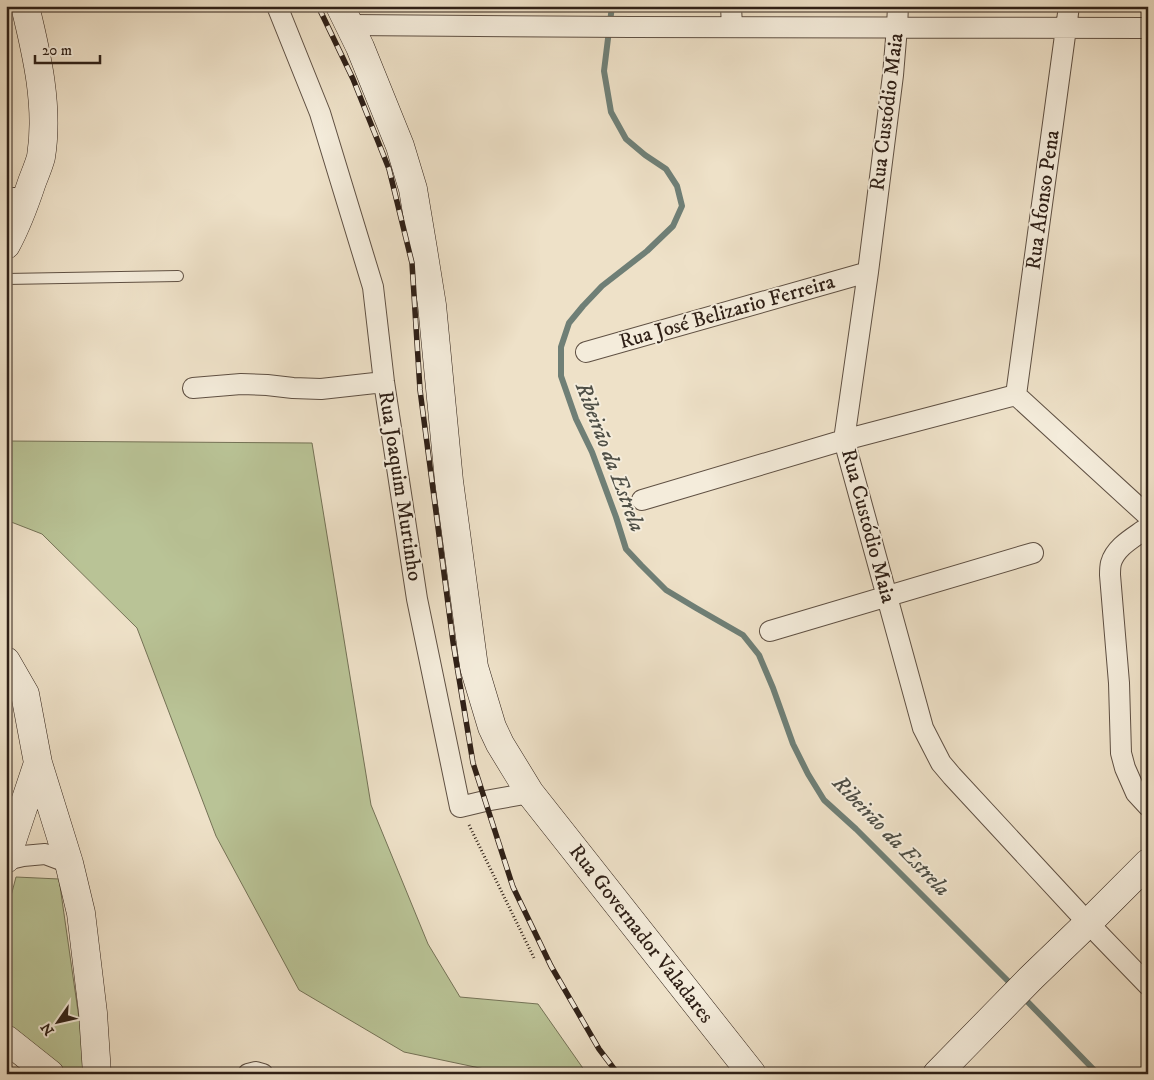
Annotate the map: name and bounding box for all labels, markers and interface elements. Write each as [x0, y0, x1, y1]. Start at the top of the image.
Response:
scale bar [35, 32, 100, 64]
street label: Rua Custódio Maia [864, 32, 910, 192]
text: 20 m [42, 41, 72, 60]
street label: Rua Afonso Pena [1020, 128, 1066, 272]
street label: Rua José Belizario Ferreira [616, 269, 838, 355]
water label: Ribeirão da Estrela [569, 377, 651, 536]
street label: Rua Joaquim Murtinho [372, 389, 428, 583]
street label: Rua Custódio Maia [835, 446, 901, 606]
water label: Ribeirão da Estrela [826, 769, 956, 902]
street label: Rua Governador Valadares [563, 839, 719, 1029]
north arrow [32, 998, 82, 1048]
text: N [37, 1018, 59, 1039]

